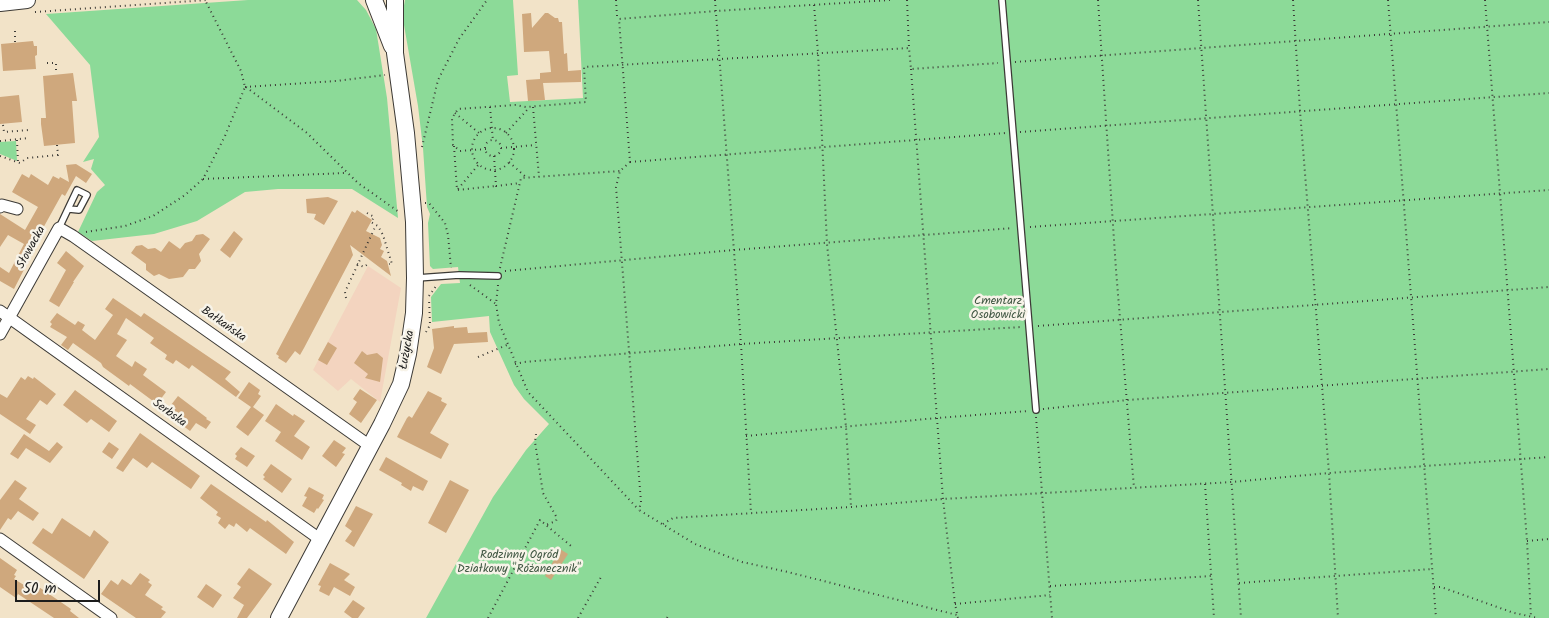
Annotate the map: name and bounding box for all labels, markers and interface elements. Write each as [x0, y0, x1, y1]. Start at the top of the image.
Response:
street label: Słowacka [14, 224, 50, 272]
park label: Cmentarz Osobowicki [971, 295, 1025, 323]
street label: Bałkańska [198, 304, 248, 346]
street label: Łużycka [397, 329, 419, 371]
street label: Serbska [149, 397, 189, 431]
park label: Rodzinny Ogród Działkowy "Różanecznik" [457, 549, 581, 577]
scale bar [18, 570, 102, 602]
text: 50 m [23, 577, 57, 601]

